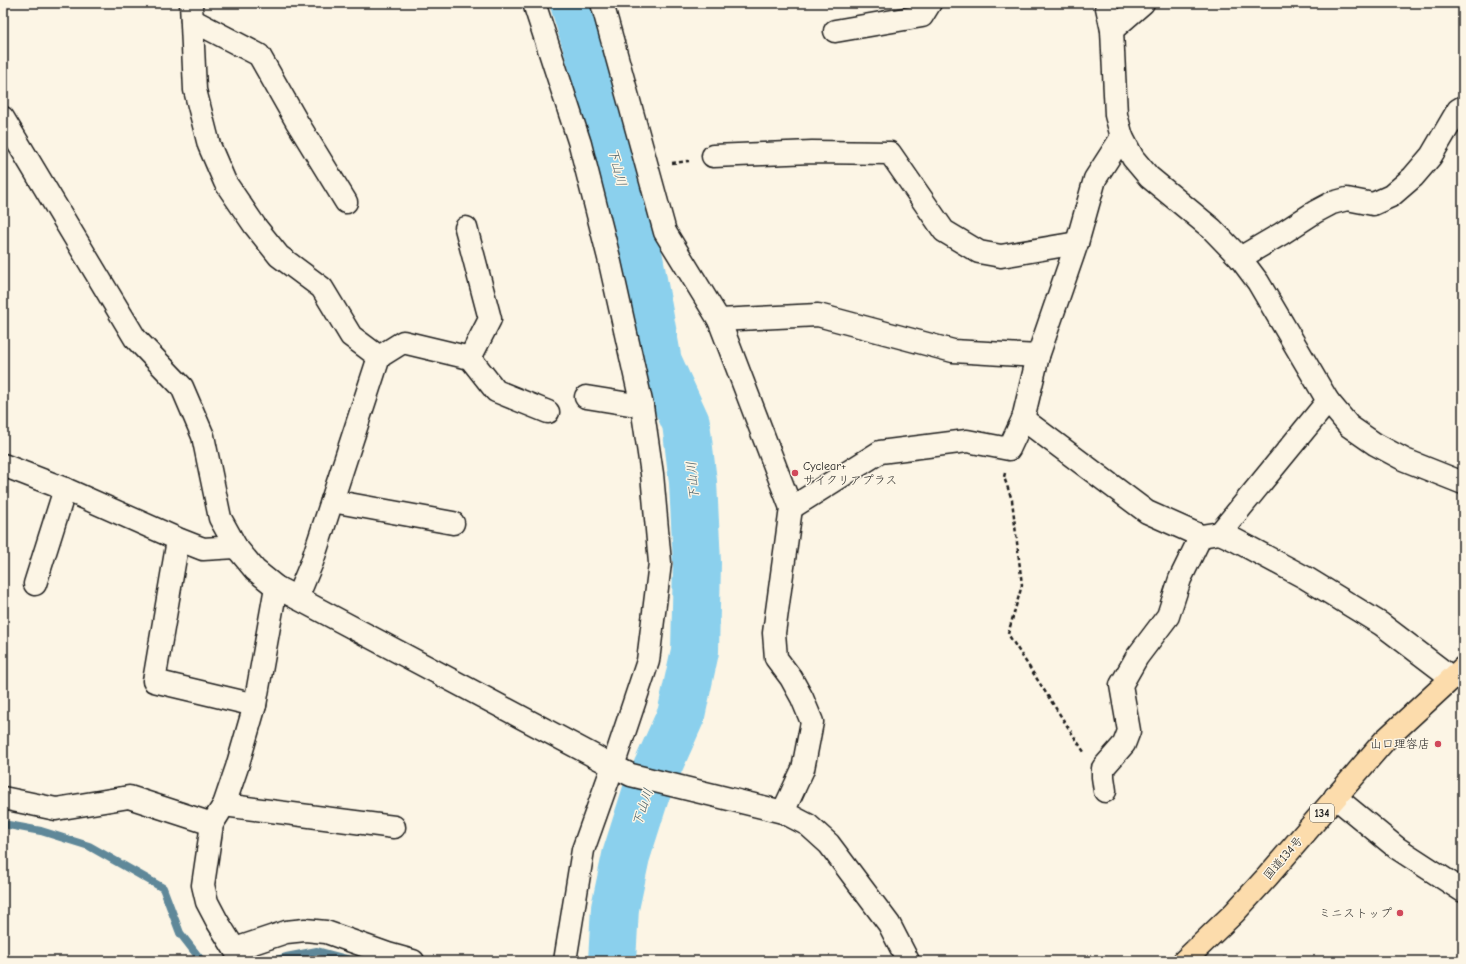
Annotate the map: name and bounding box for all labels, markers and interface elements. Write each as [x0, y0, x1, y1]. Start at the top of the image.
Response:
water label: 下山川 [606, 146, 630, 188]
place label: Cyclear+ サイクリアプラス [803, 459, 897, 487]
water label: 下山川 [683, 461, 702, 501]
marker: Cyclear+ サイクリアプラス [790, 468, 800, 478]
place label: 山口理容店 [1370, 737, 1430, 751]
marker: 山口理容店 [1433, 739, 1443, 749]
water label: 下山川 [629, 786, 656, 828]
road number: 134 [1310, 804, 1334, 822]
street label: 国道134号 [1260, 834, 1306, 882]
place label: ミニストップ [1319, 906, 1392, 920]
marker: ミニストップ [1395, 908, 1405, 918]

